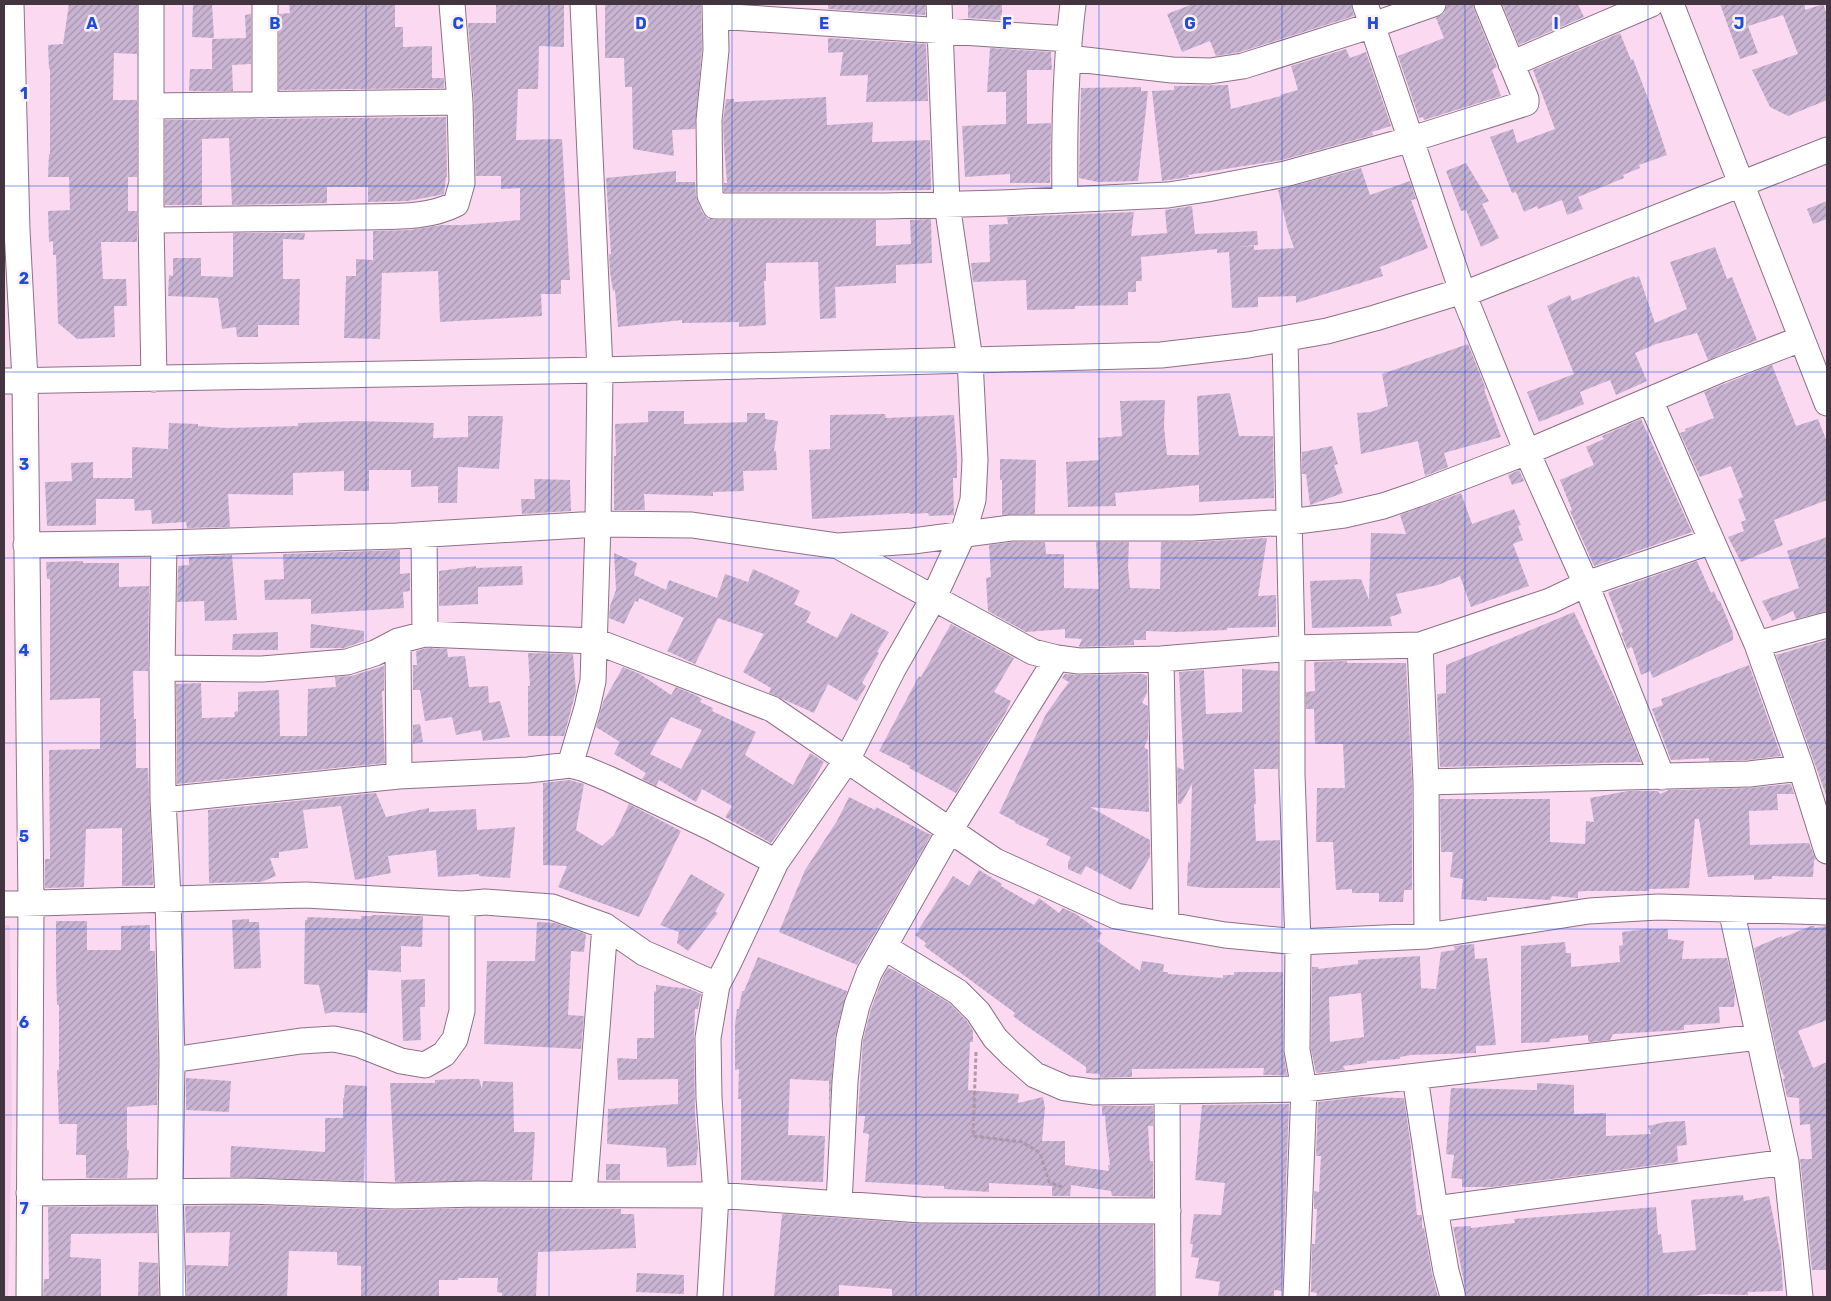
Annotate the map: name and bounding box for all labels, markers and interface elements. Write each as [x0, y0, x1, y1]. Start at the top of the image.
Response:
text: A [86, 14, 98, 33]
text: B [269, 14, 281, 33]
text: C [452, 14, 464, 33]
text: D [635, 14, 647, 33]
text: E [819, 14, 829, 33]
text: F [1002, 14, 1012, 33]
text: G [1184, 14, 1196, 33]
text: H [1367, 14, 1379, 33]
text: I [1553, 14, 1559, 33]
text: J [1734, 14, 1744, 33]
text: 1 [20, 84, 28, 103]
text: 2 [19, 269, 29, 288]
text: 3 [19, 455, 29, 474]
text: 4 [19, 641, 30, 660]
text: 5 [19, 827, 29, 846]
text: 6 [19, 1013, 29, 1032]
text: 7 [19, 1199, 29, 1218]

